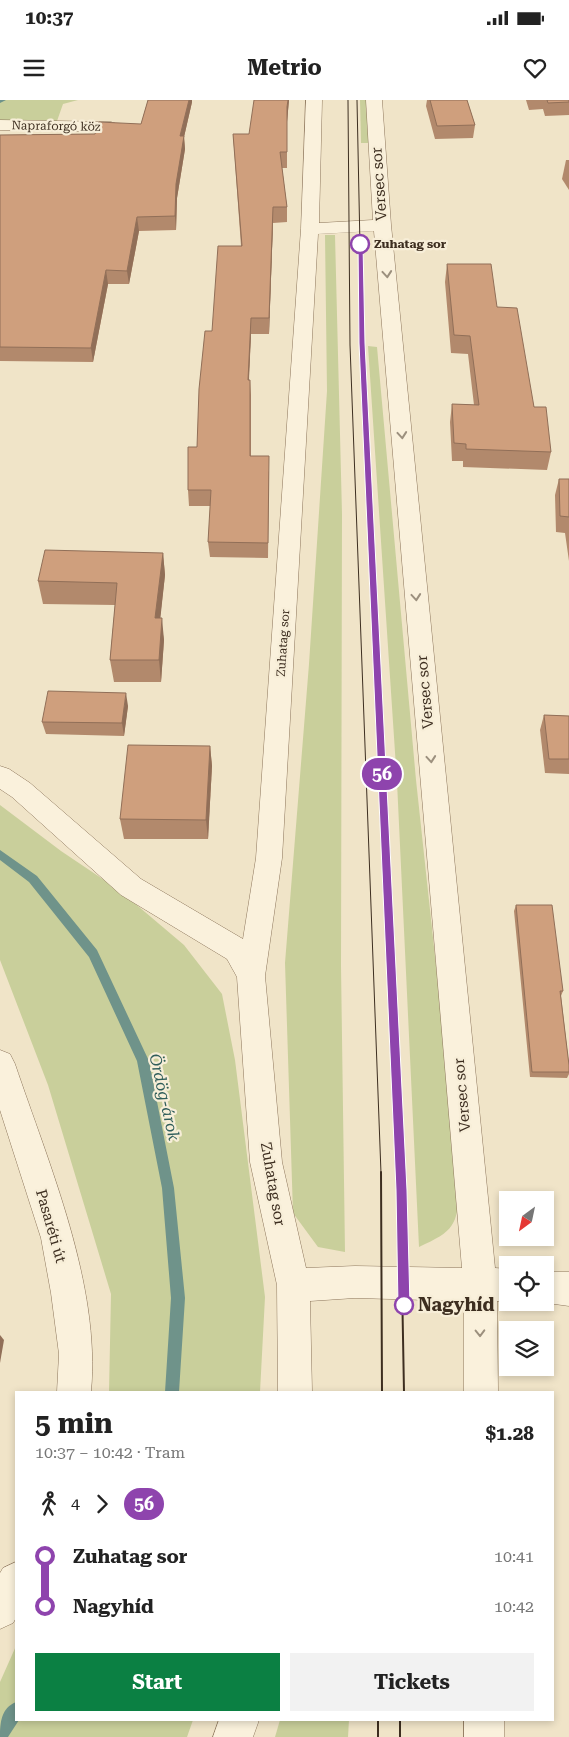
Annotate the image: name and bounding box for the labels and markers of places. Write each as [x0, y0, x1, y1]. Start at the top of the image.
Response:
marker: Zuhatag sor [350, 234, 370, 254]
place label: Zuhatag sor [374, 237, 447, 251]
place label: Nagyhíd [418, 1294, 495, 1315]
marker: Nagyhíd [394, 1295, 414, 1315]

